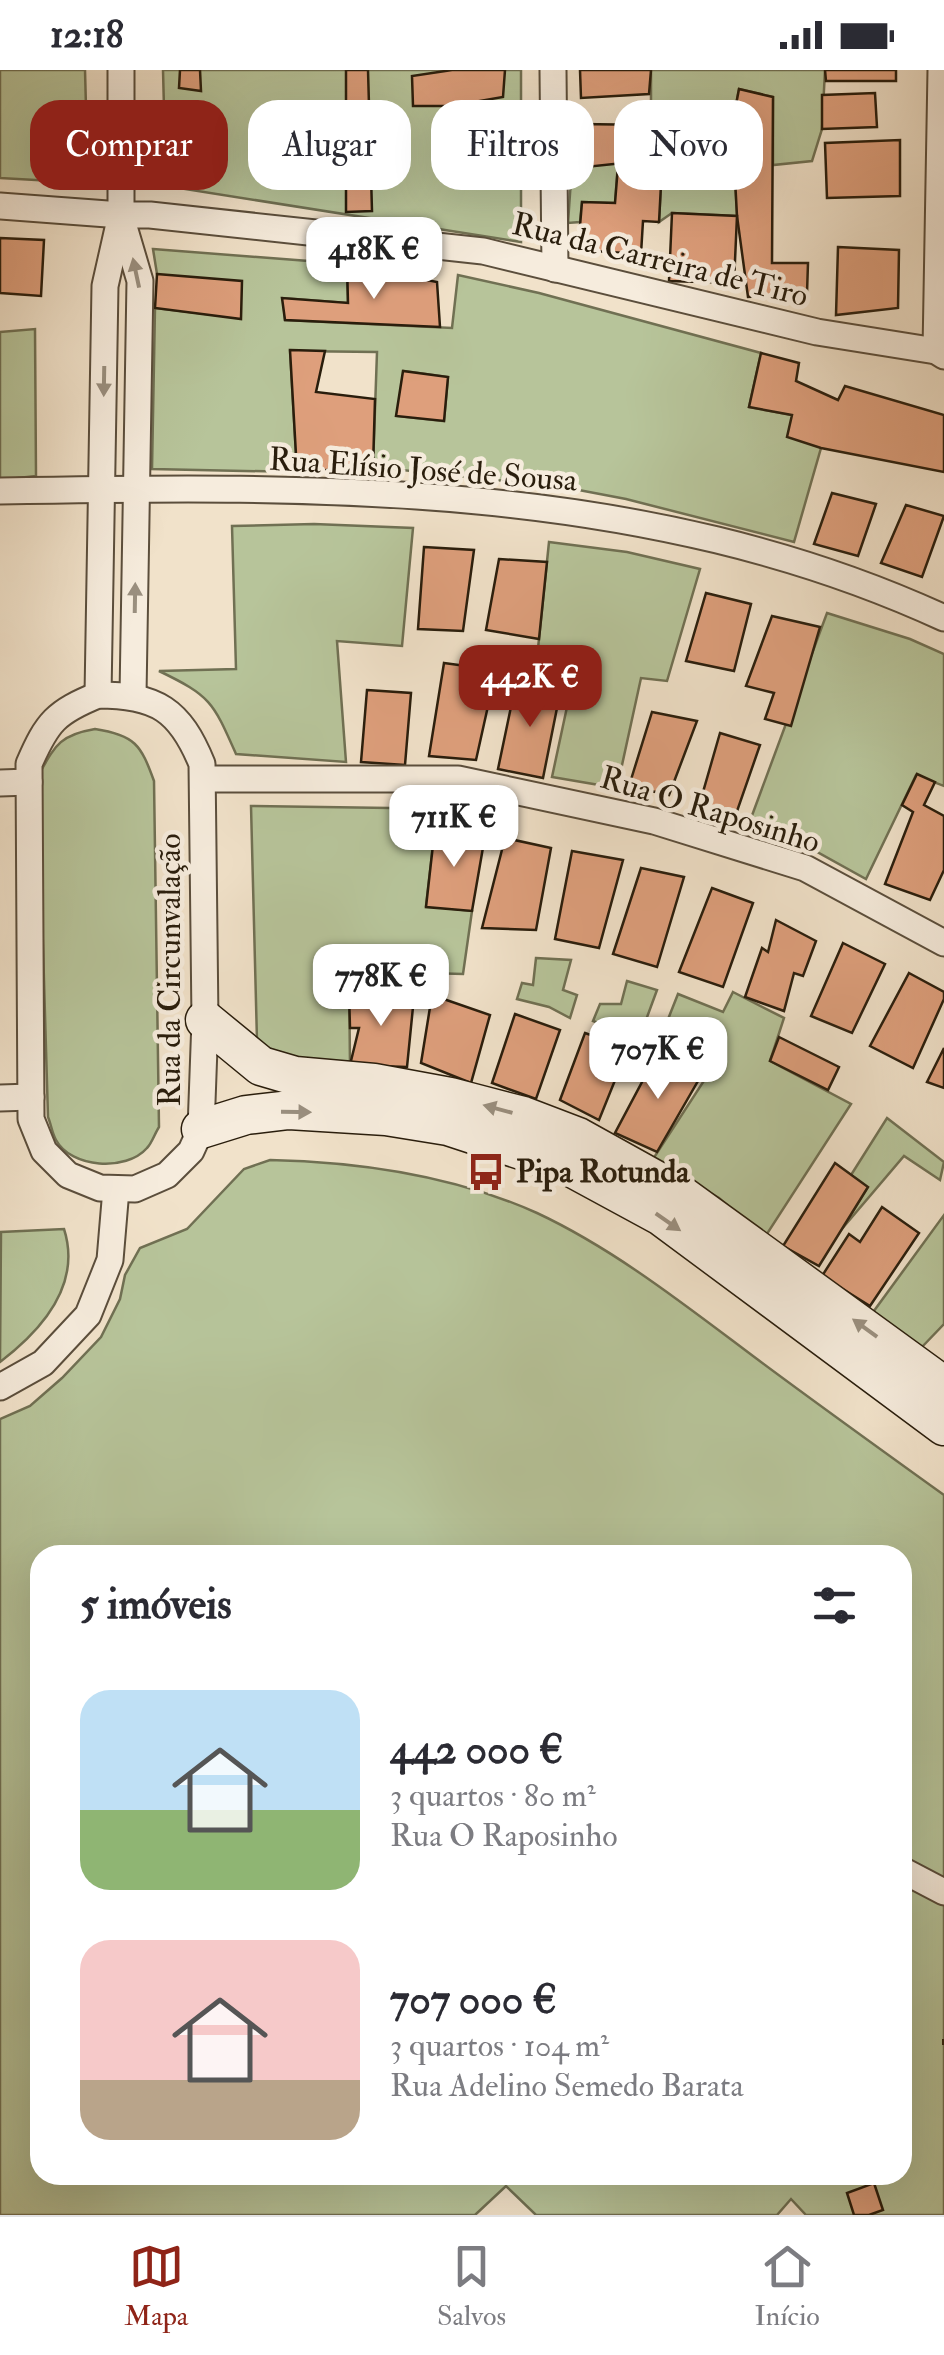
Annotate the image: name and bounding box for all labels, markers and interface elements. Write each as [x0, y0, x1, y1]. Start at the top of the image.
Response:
text: 12:18 [50, 11, 124, 59]
chip: Comprar [30, 100, 228, 190]
chip: Alugar [248, 100, 411, 190]
chip: Filtros [431, 100, 594, 190]
chip: Novo [614, 100, 763, 190]
street label: Rua da Carreira de Tiro [508, 204, 812, 316]
pin: 418K € [293, 217, 455, 302]
text: 418K € [328, 229, 420, 269]
one-way arrow [128, 257, 144, 288]
one-way arrow [96, 366, 112, 398]
street label: Rua Elísio José de Sousa [268, 439, 579, 501]
one-way arrow [127, 581, 143, 613]
pin: 442K € [449, 645, 611, 730]
text: 442K € [481, 657, 579, 697]
street label: Rua O Raposinho [595, 758, 825, 862]
pin: 711K € [373, 785, 535, 870]
text: 711K € [411, 797, 497, 837]
street label: Rua da Circunvalação [150, 833, 190, 1107]
pin: 778K € [300, 944, 462, 1029]
text: 778K € [335, 956, 427, 996]
pin: 707K € [577, 1017, 739, 1102]
text: 707K € [611, 1029, 705, 1069]
one-way arrow [482, 1101, 513, 1117]
one-way arrow [280, 1104, 312, 1120]
bus stop icon: Pipa Rotunda [465, 1151, 507, 1193]
place label: Pipa Rotunda [516, 1152, 690, 1192]
one-way arrow [655, 1212, 682, 1231]
one-way arrow [852, 1319, 878, 1339]
icon: filters [807, 1578, 862, 1633]
text: 5 imóveis [80, 1579, 232, 1631]
text: 442 000 € [390, 1724, 563, 1776]
icon: home [160, 1730, 280, 1850]
text: 3 quartos · 80 m² [390, 1776, 596, 1816]
text: Rua O Raposinho [390, 1816, 618, 1856]
text: 707 000 € [390, 1974, 557, 2026]
icon: home [160, 1980, 280, 2100]
text: 3 quartos · 104 m² [390, 2026, 609, 2066]
text: Rua Adelino Semedo Barata [390, 2066, 744, 2106]
tab: Mapa [124, 2239, 188, 2334]
tab: Salvos [437, 2239, 506, 2334]
tab: Início [755, 2239, 820, 2334]

